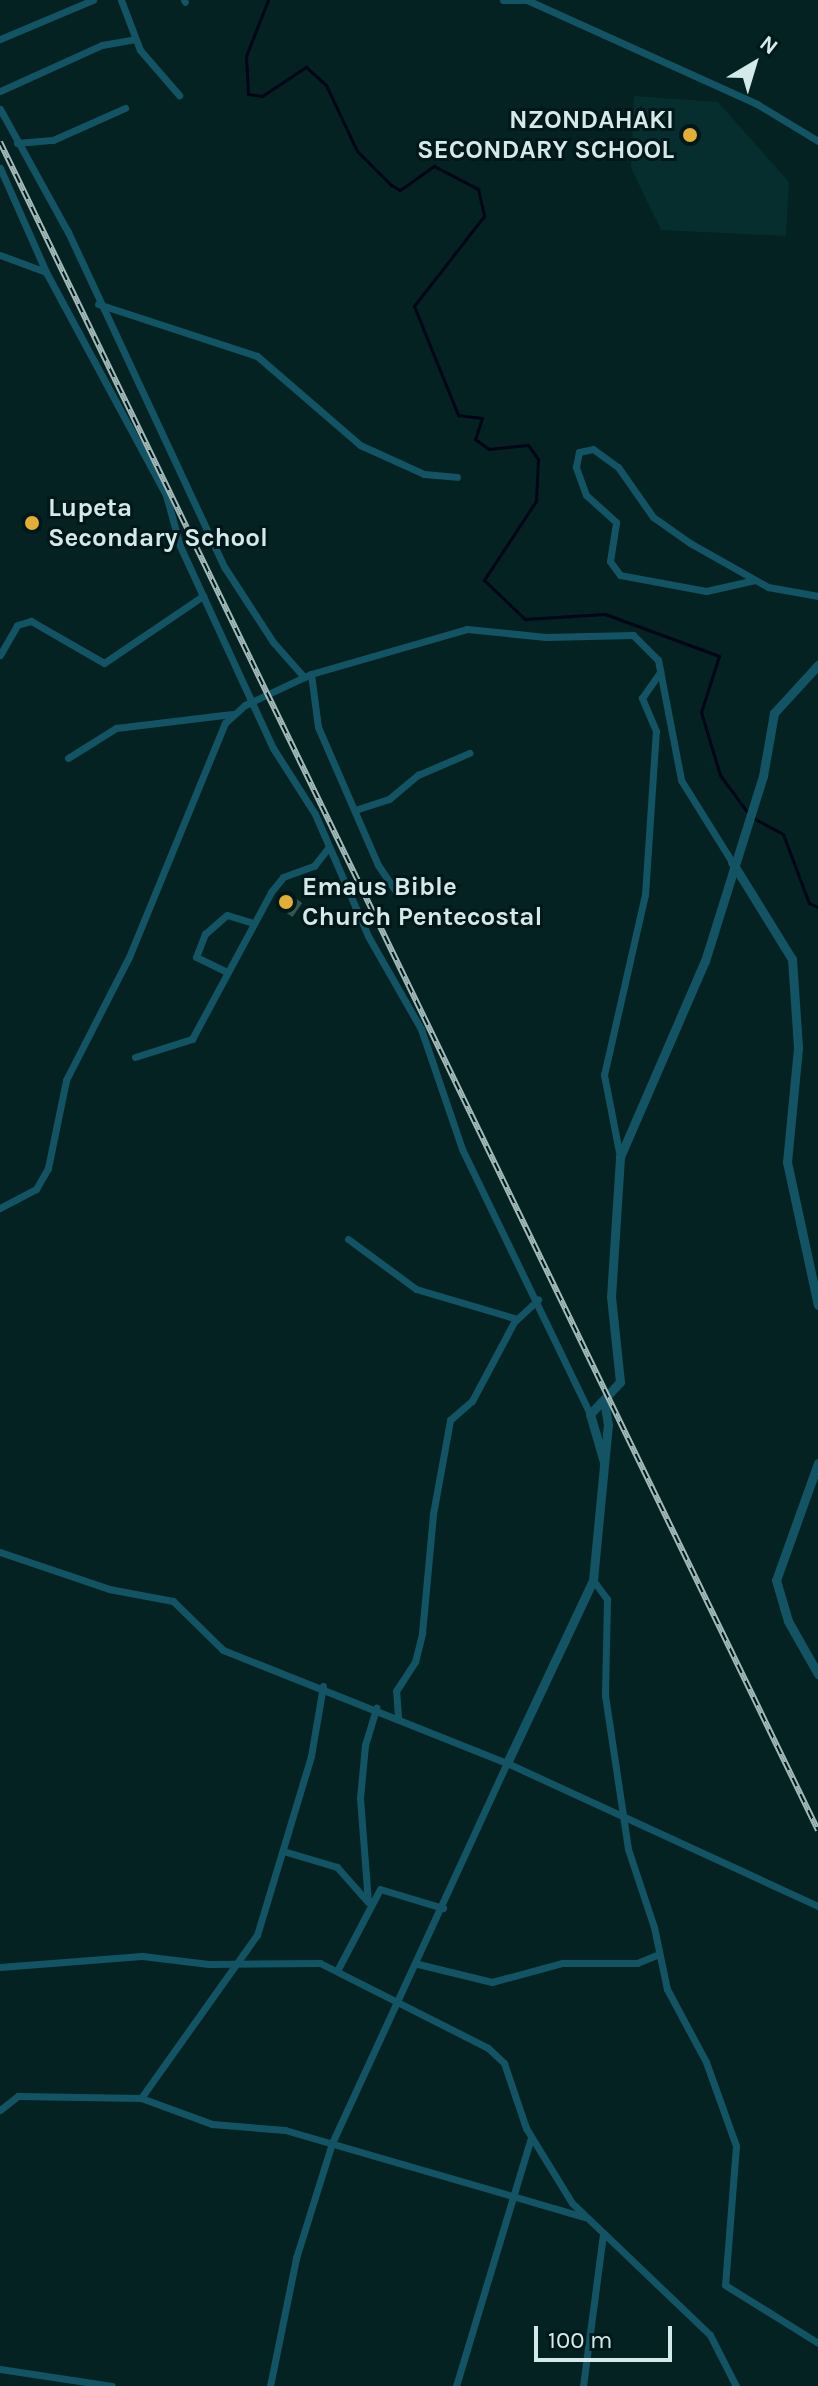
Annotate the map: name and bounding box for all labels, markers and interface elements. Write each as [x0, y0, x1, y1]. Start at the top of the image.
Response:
north arrow [714, 24, 794, 104]
text: N [755, 30, 783, 60]
place label: NZONDAHAKI SECONDARY SCHOOL [417, 104, 674, 166]
marker: NZONDAHAKI SECONDARY SCHOOL [681, 126, 699, 144]
place label: Lupeta Secondary School [48, 492, 268, 554]
marker: Lupeta Secondary School [23, 514, 41, 532]
place label: Emaus Bible Church Pentecostal [302, 871, 542, 932]
marker: Emaus Bible Church Pentecostal [277, 893, 295, 911]
scale bar [538, 2310, 676, 2360]
text: 100 m [548, 2326, 613, 2354]

